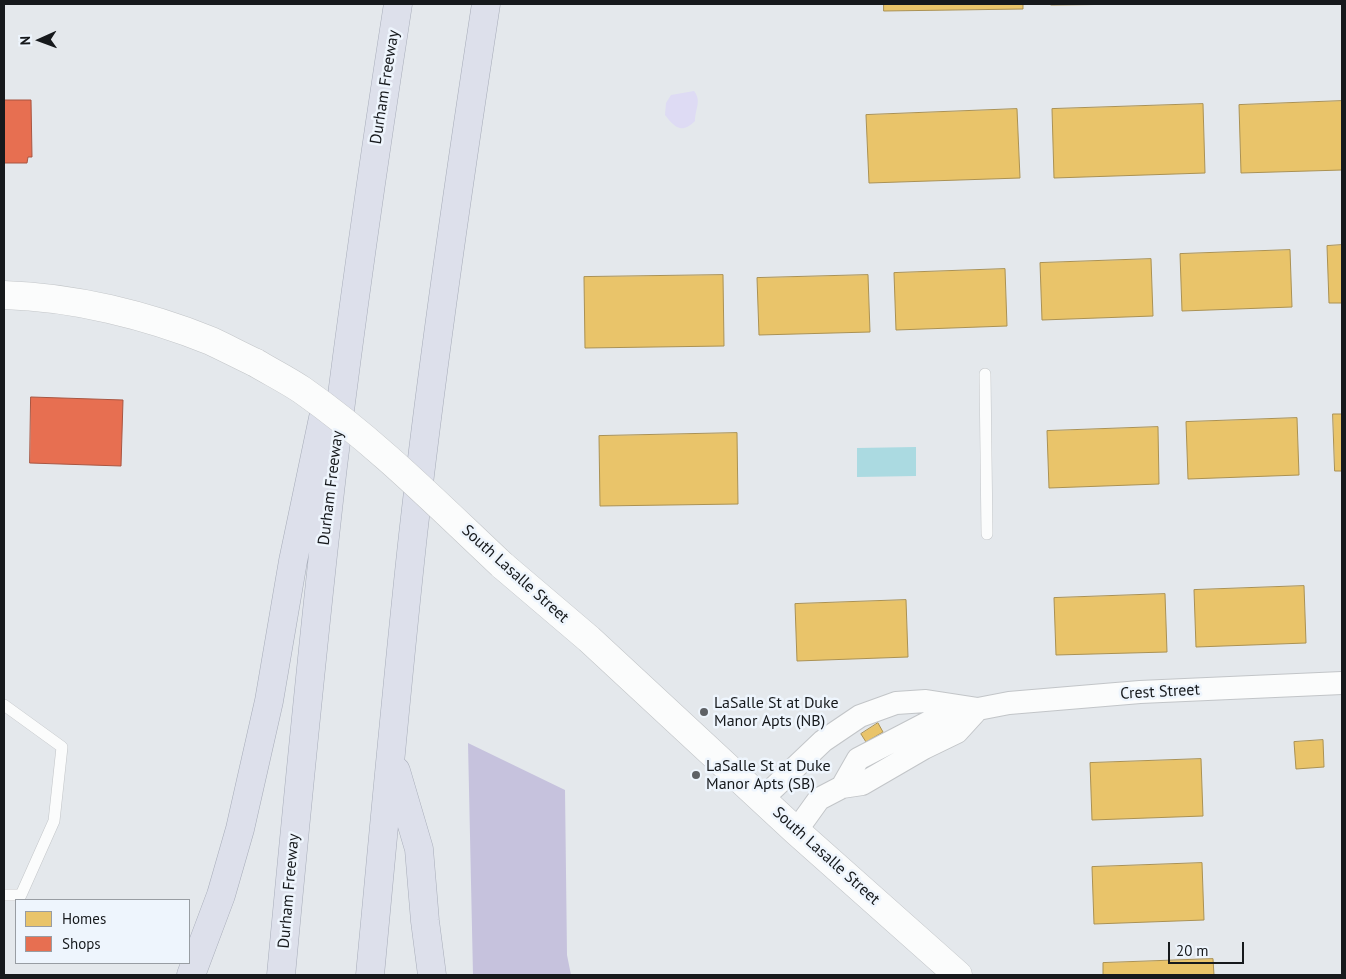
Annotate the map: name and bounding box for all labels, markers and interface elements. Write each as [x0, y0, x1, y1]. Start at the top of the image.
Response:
north arrow [15, 15, 65, 65]
street label: Durham Freeway [367, 29, 403, 145]
text: N [16, 36, 34, 45]
street label: Durham Freeway [314, 430, 348, 546]
street label: South Lasalle Street [458, 521, 572, 627]
street label: Crest Street [1120, 680, 1200, 704]
place label: LaSalle St at Duke Manor Apts (NB) [714, 693, 839, 731]
marker: LaSalle St at Duke Manor Apts (NB) [698, 706, 710, 718]
place label: LaSalle St at Duke Manor Apts (SB) [706, 756, 831, 794]
marker: LaSalle St at Duke Manor Apts (SB) [690, 769, 702, 781]
street label: South Lasalle Street [769, 803, 883, 909]
street label: Durham Freeway [274, 833, 304, 949]
legend [15, 899, 190, 964]
text: Homes [62, 909, 106, 928]
scale bar [1171, 932, 1247, 964]
text: Shops [62, 934, 101, 953]
text: 20 m [1176, 941, 1209, 960]

